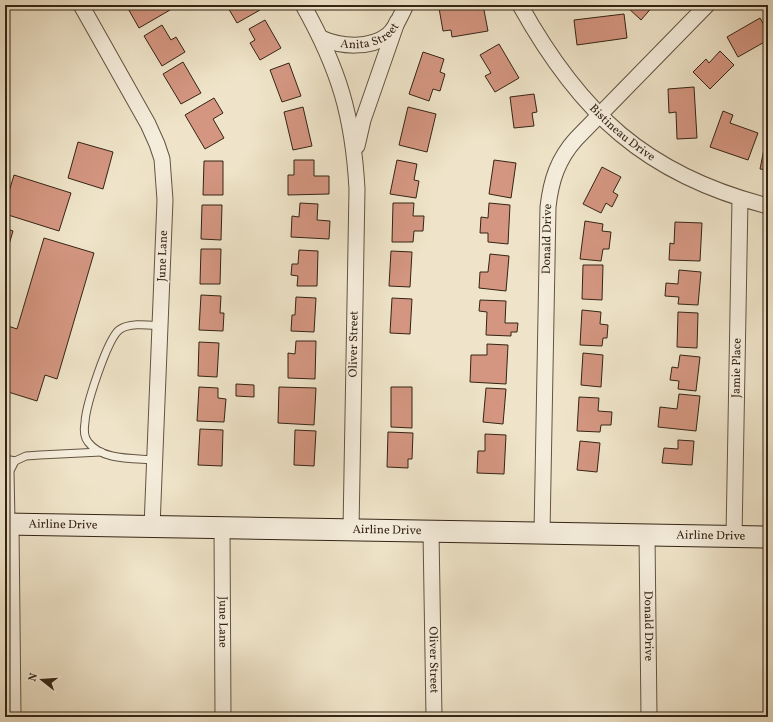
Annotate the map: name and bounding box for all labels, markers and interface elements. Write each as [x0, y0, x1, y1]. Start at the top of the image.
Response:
street label: Anita Street [339, 20, 403, 53]
street label: Bistineau Drive [585, 101, 658, 165]
street label: Donald Drive [539, 203, 556, 274]
street label: June Lane [154, 230, 172, 282]
street label: Oliver Street [345, 310, 363, 378]
street label: Jamie Place [728, 338, 746, 398]
street label: Airline Drive [28, 516, 98, 534]
street label: Airline Drive [352, 522, 422, 539]
street label: Airline Drive [676, 527, 746, 545]
street label: Donald Drive [640, 591, 656, 662]
street label: June Lane [214, 596, 231, 648]
street label: Oliver Street [425, 626, 442, 694]
north arrow [22, 660, 62, 700]
text: N [26, 671, 42, 684]

